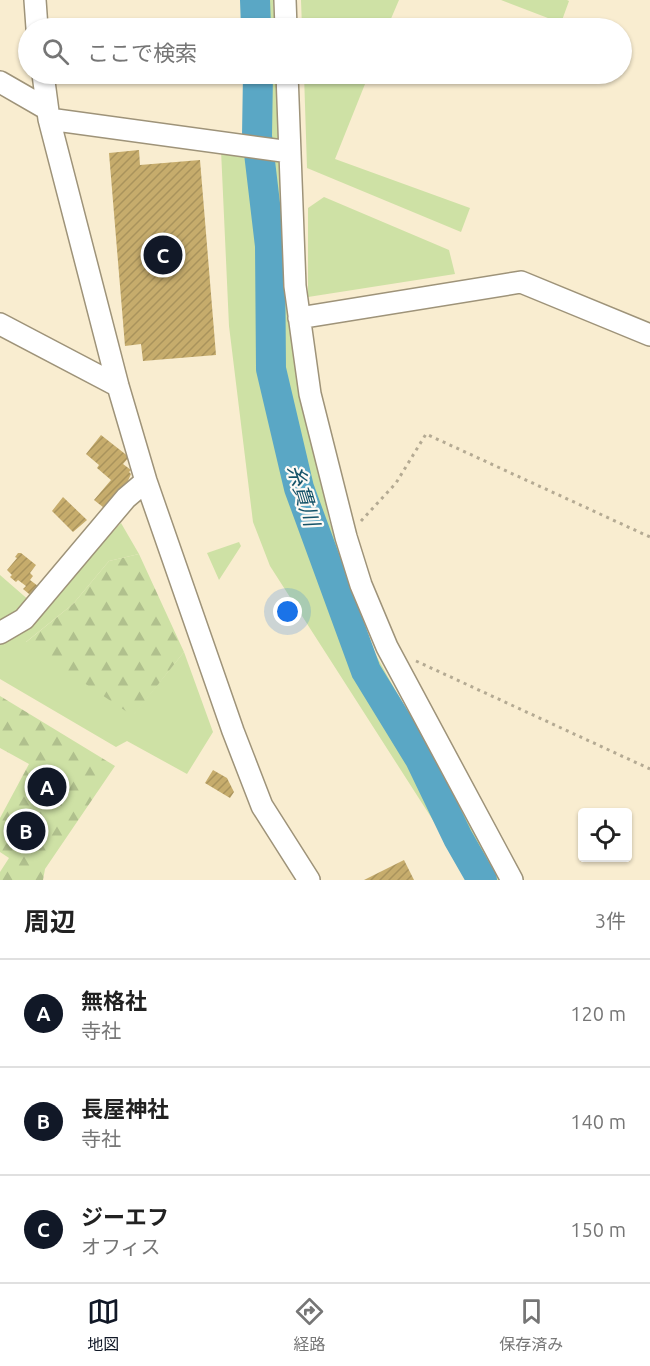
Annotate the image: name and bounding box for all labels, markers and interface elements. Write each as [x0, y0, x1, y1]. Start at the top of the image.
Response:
search box [18, 18, 632, 84]
icon: search [39, 35, 72, 68]
text: ここで検索 [87, 40, 197, 65]
pin: C [144, 232, 182, 278]
water label: 糸貫川 [283, 461, 325, 531]
your location [273, 597, 302, 626]
pin: A [28, 764, 66, 810]
pin: B [6, 808, 46, 854]
map controls [578, 808, 632, 862]
button: locate [578, 808, 632, 862]
text: 周辺 [24, 907, 76, 936]
text: 3件 [595, 909, 626, 932]
text: 無格社 [81, 988, 147, 1013]
text: A [36, 1002, 51, 1025]
text: 120 m [570, 1002, 626, 1025]
text: 寺社 [81, 1019, 121, 1042]
text: 長屋神社 [81, 1096, 169, 1121]
text: B [37, 1110, 50, 1133]
text: 140 m [570, 1110, 626, 1133]
text: 寺社 [81, 1127, 121, 1150]
text: ジーエフ [81, 1204, 169, 1229]
text: C [37, 1218, 50, 1241]
text: 150 m [570, 1218, 626, 1241]
text: オフィス [81, 1235, 161, 1258]
tab: 地図 [87, 1295, 120, 1355]
tab: 経路 [293, 1295, 326, 1355]
tab: 保存済み [499, 1295, 563, 1355]

